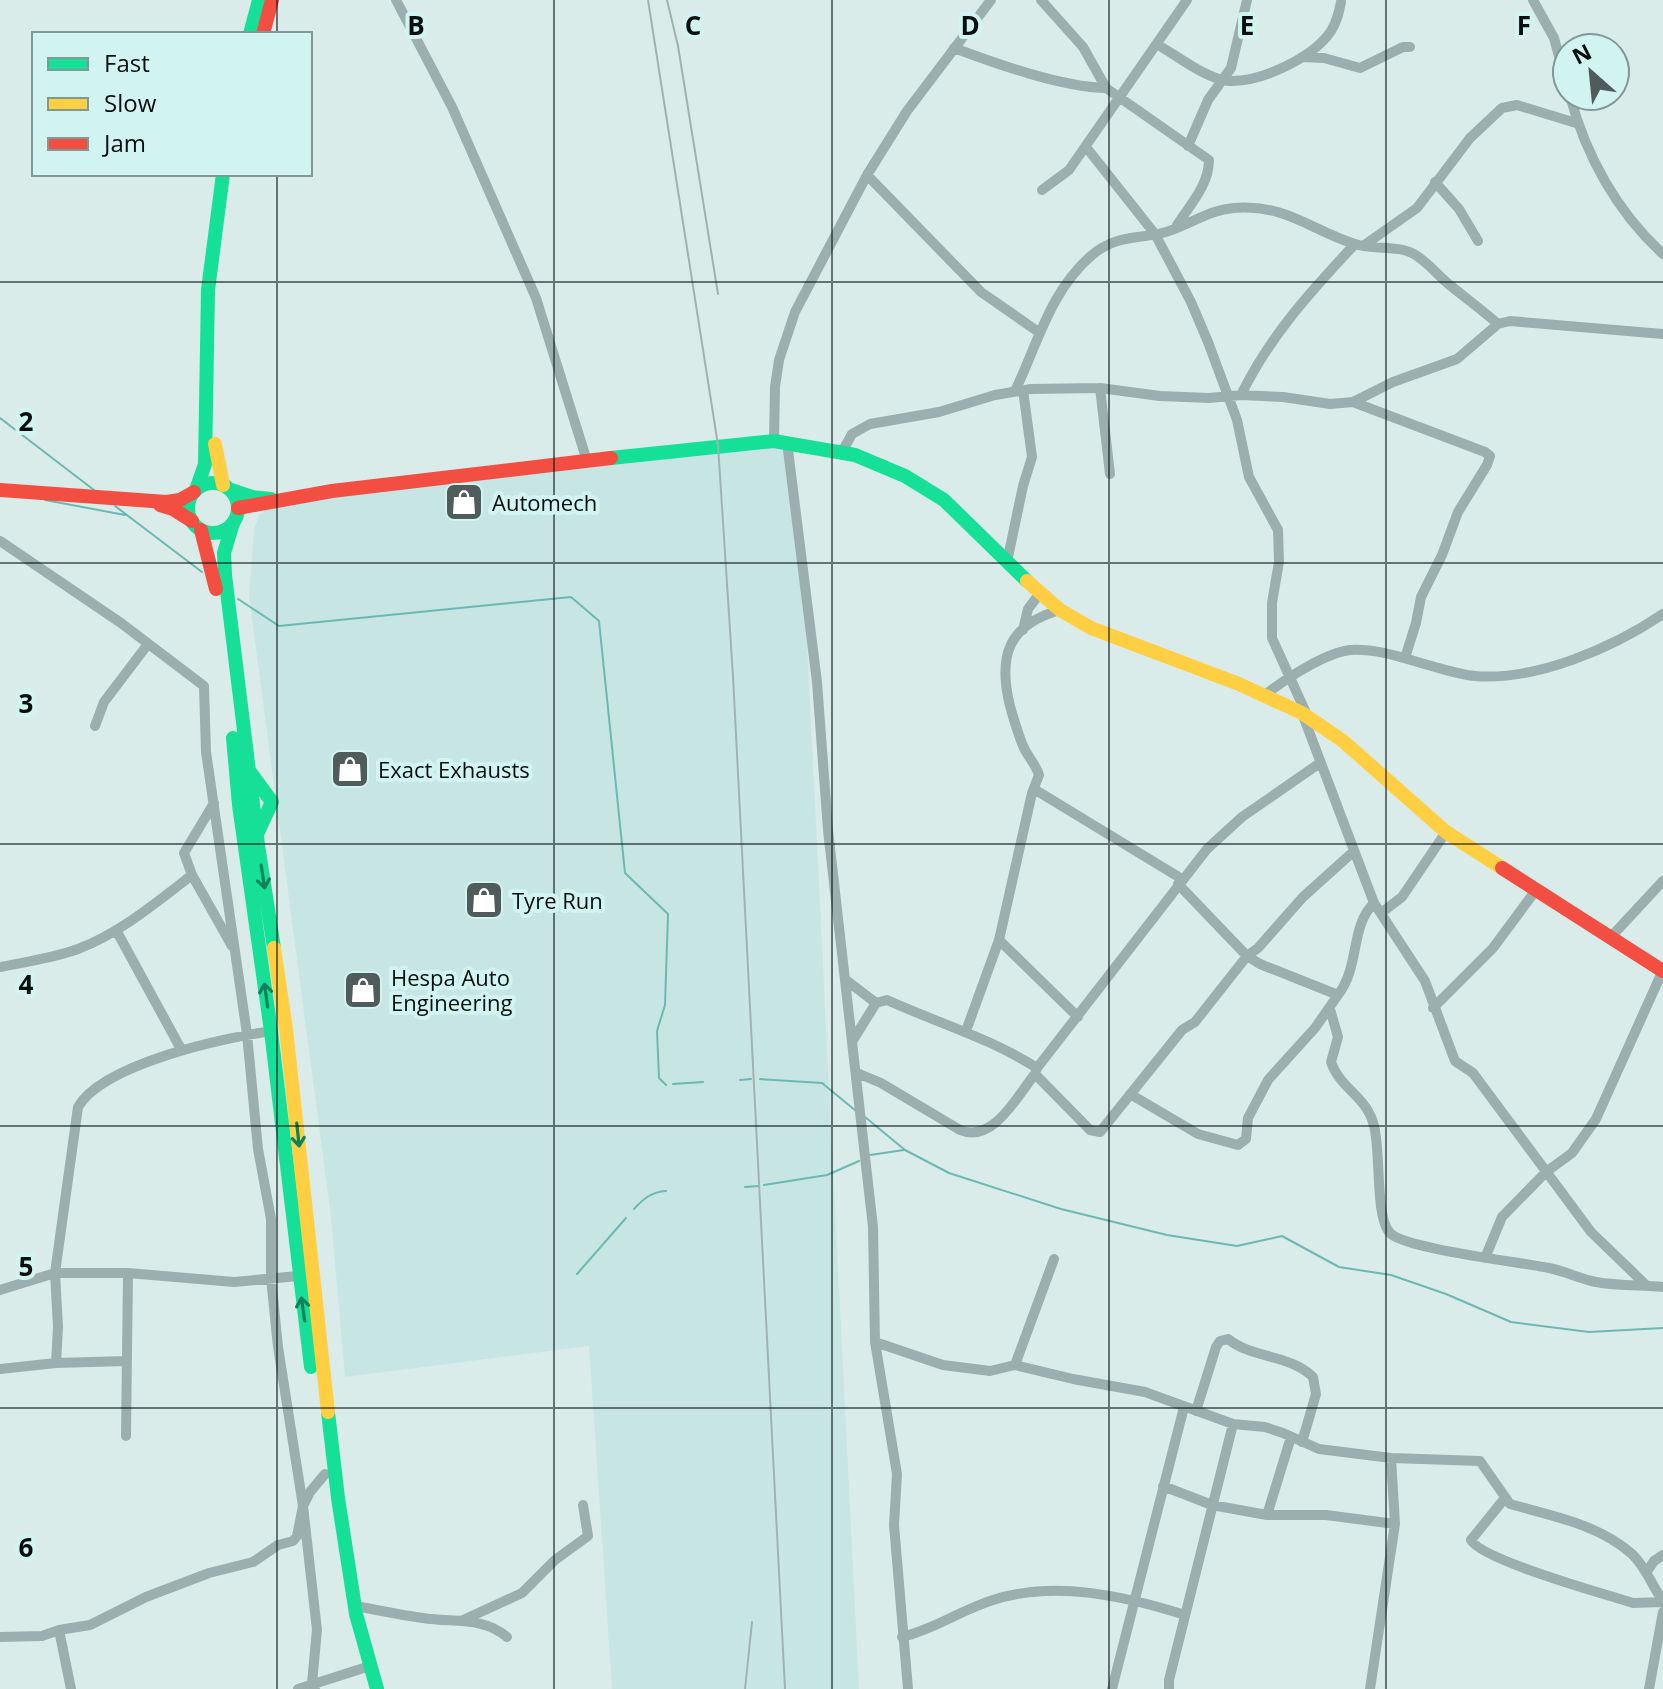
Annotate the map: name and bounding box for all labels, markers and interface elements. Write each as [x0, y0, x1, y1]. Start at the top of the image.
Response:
text: B [407, 7, 425, 43]
text: C [685, 7, 701, 43]
text: D [960, 7, 980, 43]
text: E [1240, 7, 1254, 43]
text: F [1517, 7, 1531, 43]
legend [32, 32, 312, 176]
north arrow [1551, 32, 1631, 112]
text: N [1567, 36, 1596, 71]
text: Fast [104, 46, 150, 79]
text: Slow [104, 86, 157, 119]
text: Jam [102, 126, 146, 159]
text: 2 [19, 403, 34, 439]
shop icon: Automech [443, 481, 485, 523]
place label: Automech [492, 487, 597, 517]
text: 3 [19, 685, 33, 721]
shop icon: Exact Exhausts [329, 748, 371, 790]
place label: Exact Exhausts [378, 754, 530, 784]
one-way arrow [256, 864, 271, 889]
shop icon: Tyre Run [463, 879, 505, 921]
place label: Tyre Run [512, 885, 603, 915]
place label: Hespa Auto Engineering [391, 962, 512, 1017]
text: 4 [19, 966, 34, 1002]
shop icon: Hespa Auto Engineering [342, 969, 384, 1011]
one-way arrow [258, 983, 273, 1008]
one-way arrow [290, 1121, 305, 1147]
text: 5 [19, 1248, 33, 1284]
one-way arrow [295, 1296, 310, 1322]
text: 6 [19, 1529, 34, 1565]

